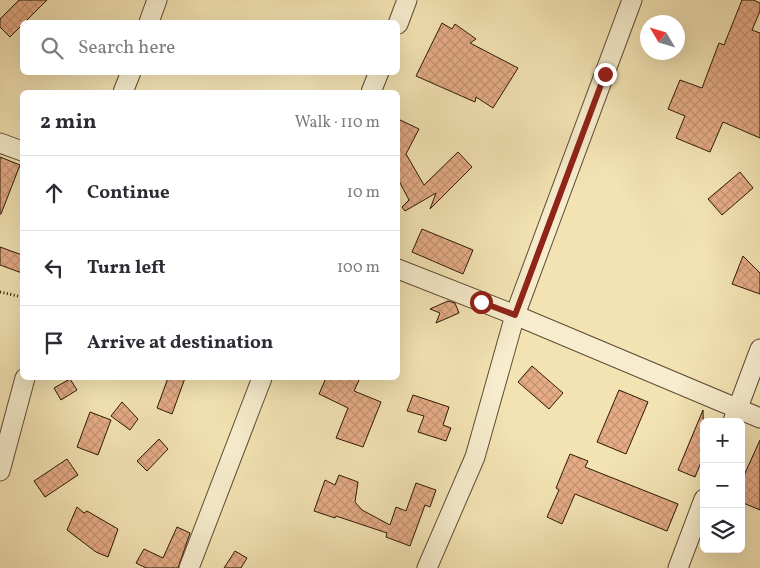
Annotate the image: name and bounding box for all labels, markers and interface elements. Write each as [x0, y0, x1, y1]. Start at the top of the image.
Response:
north arrow [640, 15, 685, 60]
search box [20, 20, 400, 75]
icon: search [38, 34, 66, 62]
text: Search here [78, 35, 175, 61]
route end [594, 63, 617, 86]
text: 2 min [40, 108, 97, 137]
text: Walk · 110 m [295, 112, 380, 134]
icon: ahead [40, 179, 68, 207]
text: Continue [87, 180, 170, 206]
text: 10 m [347, 182, 380, 204]
icon: left [40, 254, 68, 282]
text: Turn left [87, 255, 166, 281]
text: 100 m [337, 257, 380, 279]
route start [470, 291, 493, 314]
icon: arrive [40, 329, 68, 357]
text: Arrive at destination [87, 330, 273, 356]
map controls [700, 418, 745, 553]
button: + [700, 418, 745, 463]
button: − [700, 463, 745, 508]
button: layers [700, 508, 745, 553]

